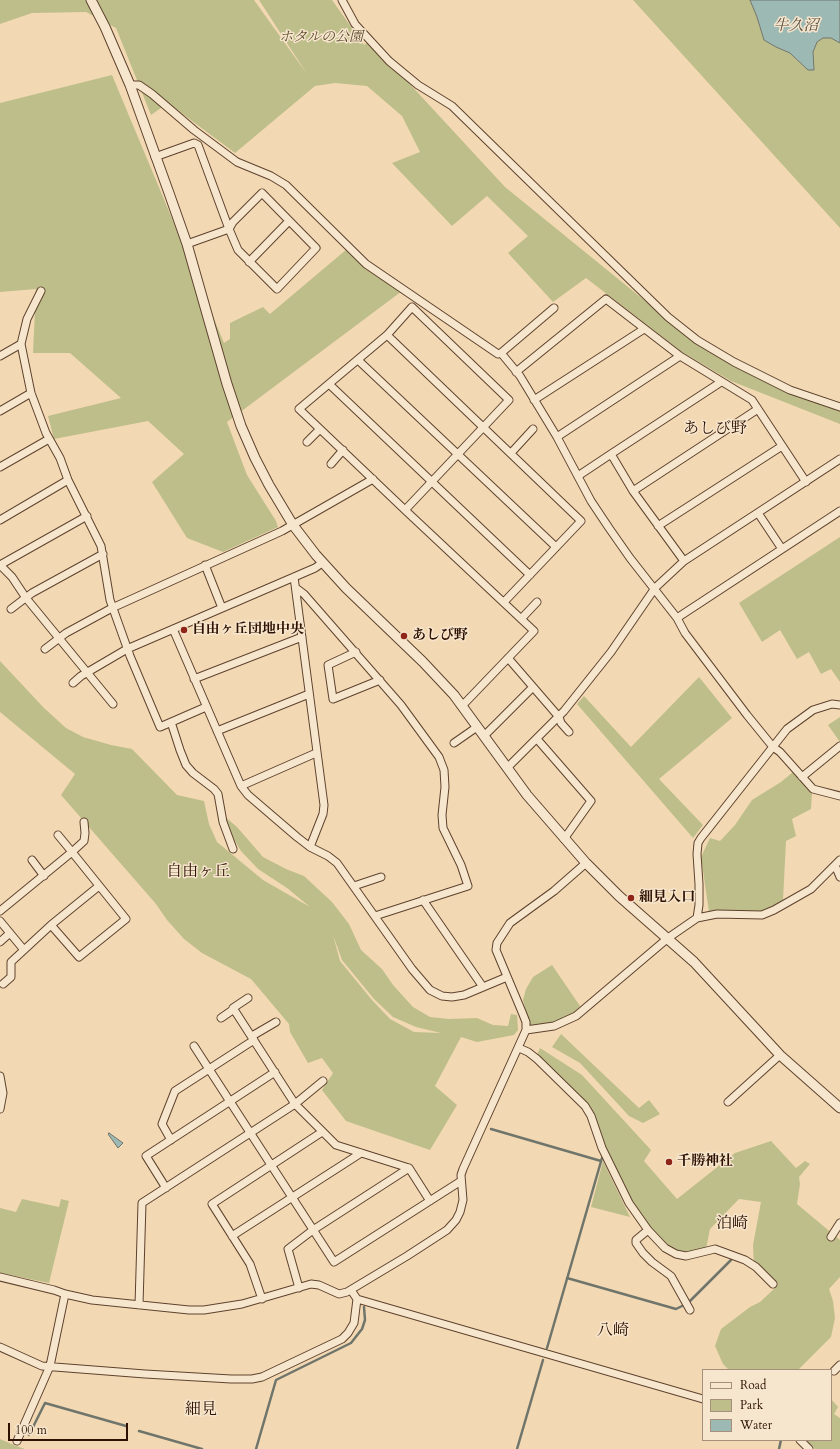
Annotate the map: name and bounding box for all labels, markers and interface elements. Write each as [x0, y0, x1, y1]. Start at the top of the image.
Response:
water label: 牛久沼 [774, 18, 818, 36]
park label: ホタルの公園 [279, 30, 363, 46]
district label: あしび野 [683, 419, 747, 439]
place label: 自由ヶ丘団地中央 [192, 622, 304, 638]
marker: 自由ヶ丘団地中央 [179, 625, 189, 635]
place label: あしび野 [412, 628, 468, 644]
marker: あしび野 [399, 631, 409, 641]
district label: 自由ヶ丘 [166, 862, 230, 882]
place label: 細見入口 [639, 890, 695, 906]
marker: 細見入口 [626, 893, 636, 903]
place label: 千勝神社 [677, 1154, 733, 1170]
marker: 千勝神社 [664, 1157, 674, 1167]
district label: 泊崎 [716, 1214, 748, 1234]
district label: 八崎 [597, 1321, 629, 1341]
legend [702, 1369, 832, 1441]
text: Road [740, 1377, 766, 1393]
text: Park [740, 1397, 763, 1413]
district label: 細見 [185, 1400, 217, 1420]
scale bar [10, 1415, 130, 1441]
text: Water [740, 1417, 772, 1433]
text: 100 m [15, 1422, 47, 1438]

